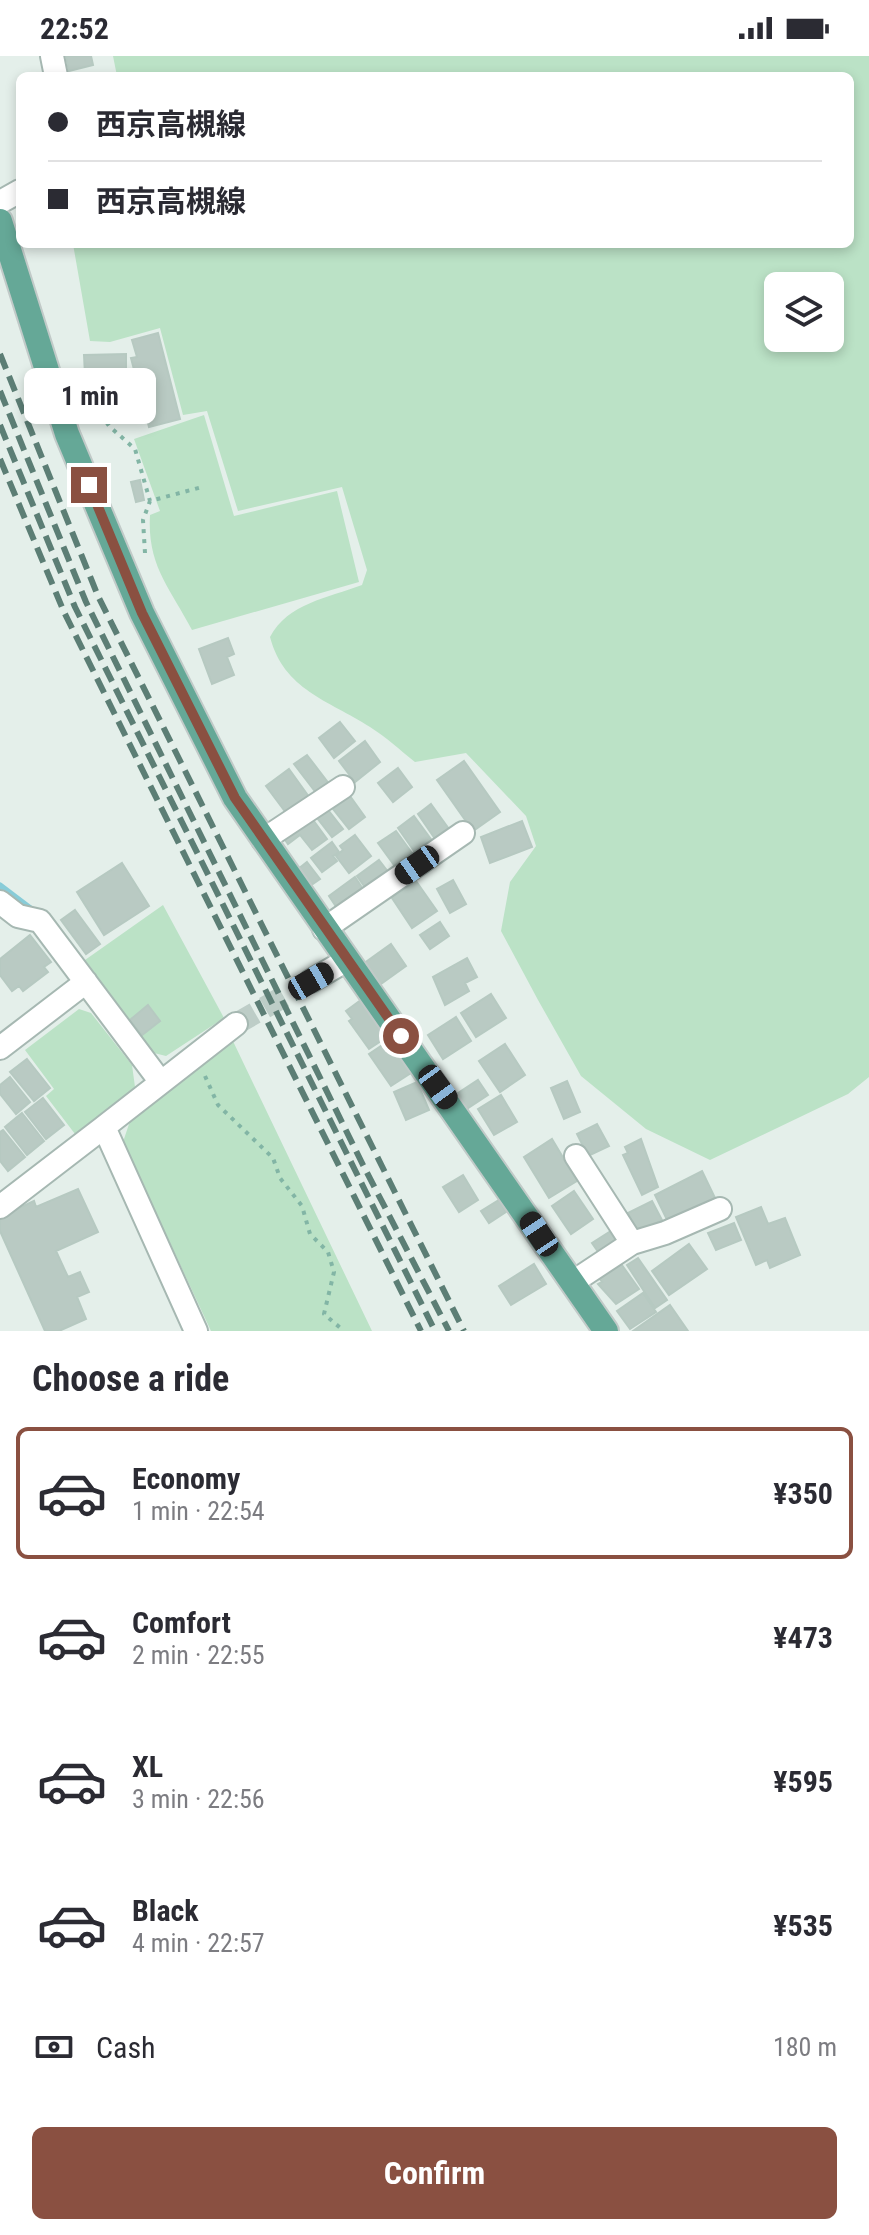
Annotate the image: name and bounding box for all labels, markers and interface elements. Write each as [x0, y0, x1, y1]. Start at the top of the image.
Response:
text: 22:52 [40, 11, 109, 46]
text: 西京高槻線 [96, 107, 246, 142]
text: 西京高槻線 [96, 184, 246, 219]
map controls [764, 272, 844, 352]
button: layers [764, 272, 844, 352]
callout: 1 min [23, 369, 155, 425]
text: 1 min [61, 381, 119, 411]
route end [71, 467, 107, 503]
car [390, 841, 444, 889]
car [284, 959, 338, 1003]
route start [383, 1018, 419, 1054]
car [414, 1061, 462, 1113]
car [516, 1207, 562, 1261]
text: Choose a ride [32, 1358, 229, 1400]
icon: car [36, 1457, 108, 1529]
text: Economy [132, 1461, 240, 1496]
text: ¥350 [773, 1476, 833, 1511]
text: 1 min · 22:54 [132, 1496, 265, 1526]
icon: car [36, 1601, 108, 1673]
text: Comfort [132, 1605, 231, 1640]
text: ¥473 [773, 1620, 833, 1655]
text: 2 min · 22:55 [132, 1640, 265, 1670]
icon: car [36, 1745, 108, 1817]
text: XL [132, 1749, 163, 1784]
text: ¥595 [773, 1764, 833, 1799]
text: 3 min · 22:56 [132, 1784, 265, 1814]
icon: car [36, 1889, 108, 1961]
text: Black [132, 1893, 199, 1928]
text: ¥535 [773, 1908, 833, 1943]
text: 4 min · 22:57 [132, 1928, 265, 1958]
icon: cash [32, 2025, 76, 2069]
text: Cash [96, 2030, 156, 2065]
text: 180 m [773, 2032, 837, 2062]
button: Confirm [32, 2127, 837, 2219]

